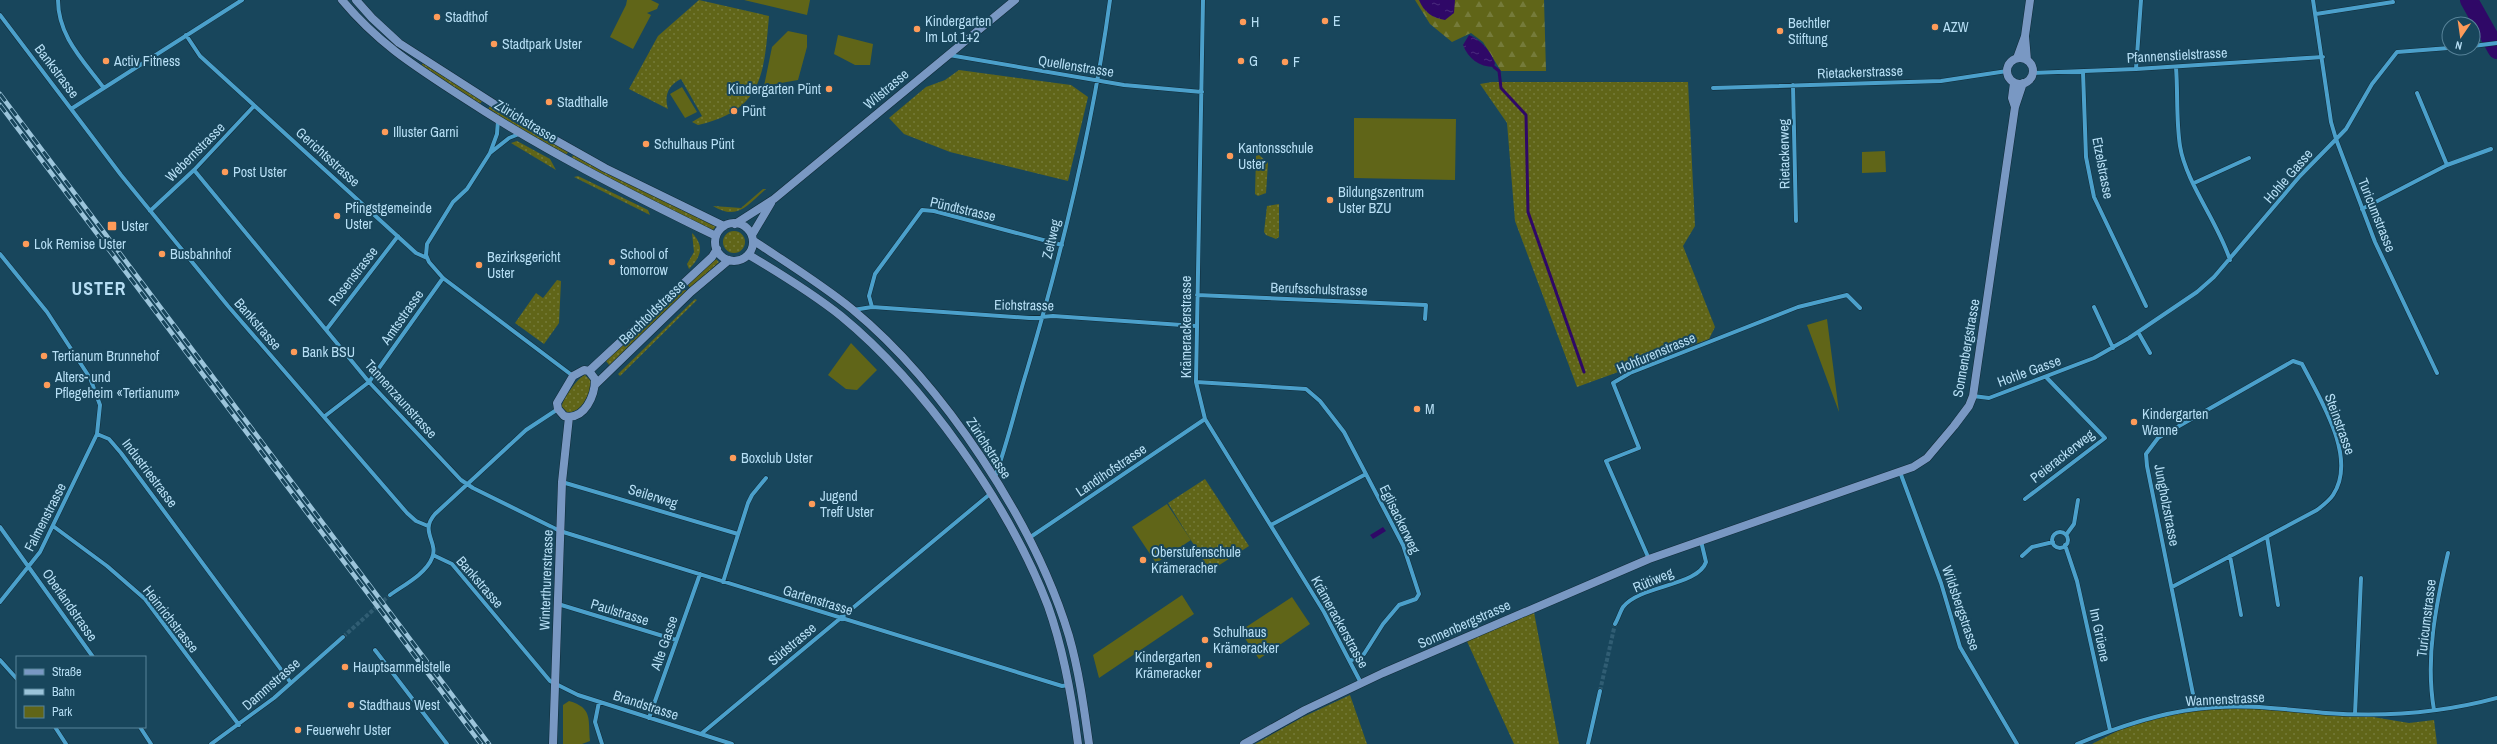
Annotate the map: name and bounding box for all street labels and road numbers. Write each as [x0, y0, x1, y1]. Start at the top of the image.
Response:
street label: Bankstrasse [31, 40, 83, 102]
street label: Pfannenstielstrasse [2126, 43, 2228, 67]
street label: Quellenstrasse [1037, 51, 1115, 81]
street label: Rietackerstrasse [1817, 62, 1903, 82]
street label: Wilstrasse [860, 65, 912, 113]
street label: Zürichstrasse [492, 95, 560, 147]
street label: Webernstrasse [161, 118, 229, 186]
street label: Rietackerweg [1774, 118, 1794, 189]
street label: Gerichtsstrasse [292, 123, 364, 191]
street label: Etzelstrasse [2088, 136, 2118, 200]
street label: Hohle Gasse [2259, 145, 2317, 207]
street label: Turicumstrasse [2354, 175, 2400, 255]
street label: Pündtstrasse [928, 193, 998, 225]
street label: Zeltweg [1038, 217, 1064, 261]
street label: Rosenstrasse [324, 243, 382, 309]
street label: Berchtoldstrasse [615, 276, 689, 348]
street label: Krämerackerstrasse [1177, 276, 1195, 378]
street label: Berufsschulstrasse [1270, 278, 1368, 300]
street label: Amtsstrasse [376, 286, 427, 349]
street label: Bankstrasse [230, 294, 286, 354]
street label: Eichstrasse [994, 295, 1054, 315]
street label: Sonnenbergstrasse [1948, 297, 1984, 399]
street label: Hohfurenstrasse [1614, 328, 1698, 378]
street label: Hohle Gasse [1995, 351, 2063, 391]
street label: Tannenzaunstrasse [361, 356, 441, 442]
street label: Steinstrasse [2321, 391, 2359, 457]
street label: Zürichstrasse [963, 414, 1015, 482]
street label: Peierackerweg [2026, 425, 2098, 487]
street label: Industriestrasse [118, 435, 182, 511]
street label: Landihofstrasse [1072, 440, 1150, 500]
street label: Jungholzstrasse [2150, 463, 2184, 547]
street label: Falmenstrasse [20, 480, 70, 554]
street label: Seilerweg [626, 480, 681, 512]
street label: Eglisackerweg [1376, 482, 1425, 557]
street label: Winterthurerstrasse [535, 529, 557, 631]
street label: Bankstrasse [452, 552, 508, 612]
street label: Rütiweg [1630, 563, 1676, 597]
street label: Wildsbergstrasse [1938, 563, 1984, 653]
street label: Oberlandstrasse [38, 565, 102, 645]
street label: Krämerackerstrasse [1307, 573, 1373, 671]
street label: Turicumstrasse [2412, 578, 2440, 658]
street label: Gartenstrasse [781, 581, 855, 619]
street label: Heinrichstrasse [139, 582, 203, 656]
street label: Paulstrasse [589, 595, 651, 629]
street label: Sonnenbergstrasse [1415, 596, 1513, 652]
street label: Im Grüene [2086, 607, 2114, 663]
street label: Alte Gasse [646, 614, 682, 673]
street label: Südstrasse [764, 619, 820, 669]
street label: Dammstrasse [238, 654, 304, 714]
street label: Brandstrasse [611, 686, 681, 724]
street label: Wannenstrasse [2185, 688, 2265, 710]

